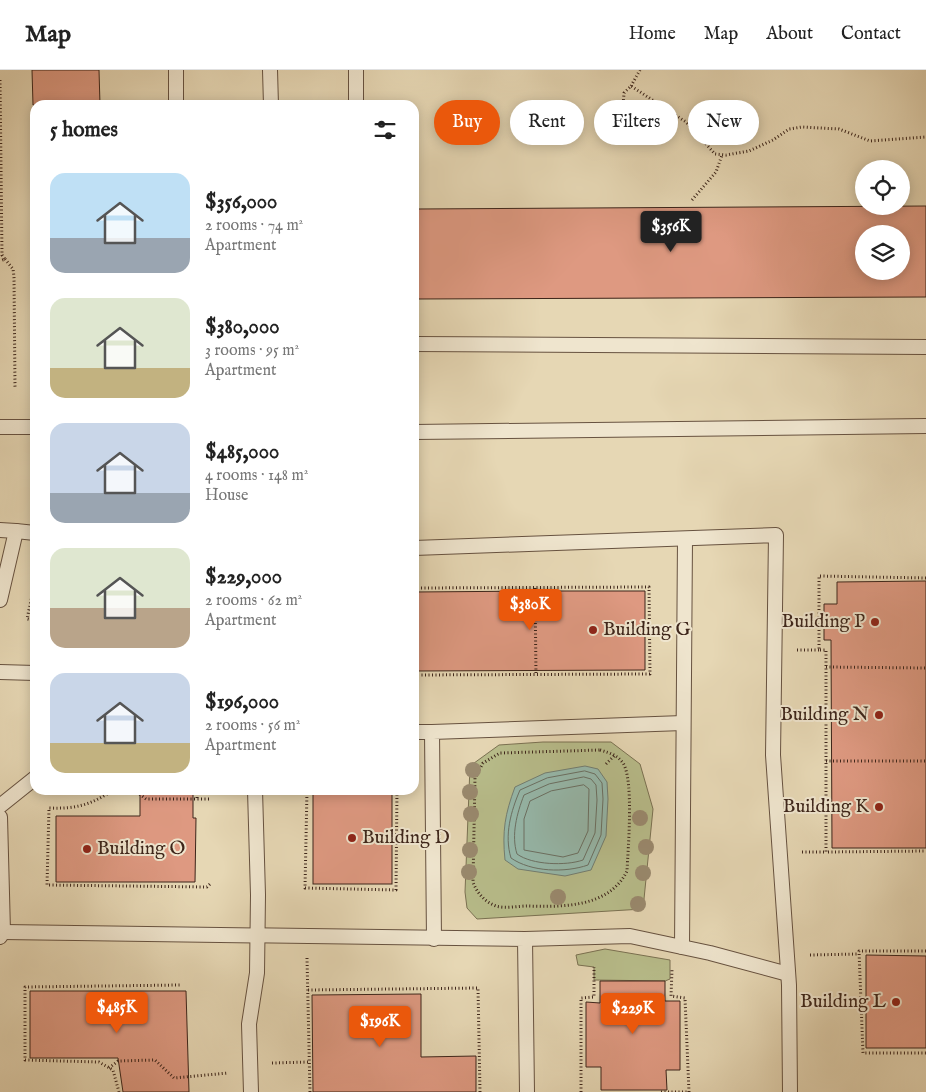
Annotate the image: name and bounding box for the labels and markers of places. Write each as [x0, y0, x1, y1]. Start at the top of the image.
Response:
pin: $356K [636, 210, 706, 253]
pin: $380K [495, 588, 565, 631]
place label: Building P [782, 610, 865, 634]
marker: Building P [869, 616, 881, 628]
place label: Building G [603, 618, 691, 642]
marker: Building G [587, 624, 599, 636]
place label: Building N [780, 703, 869, 727]
marker: Building N [873, 709, 885, 721]
place label: Building K [783, 795, 869, 819]
marker: Building K [873, 801, 885, 813]
place label: Building D [362, 826, 450, 850]
marker: Building D [346, 832, 358, 844]
place label: Building O [97, 837, 185, 861]
marker: Building O [81, 843, 93, 855]
place label: Building L [800, 990, 886, 1014]
pin: $485K [82, 992, 152, 1034]
pin: $229K [598, 992, 668, 1035]
marker: Building L [890, 996, 902, 1008]
pin: $196K [345, 1006, 415, 1048]

